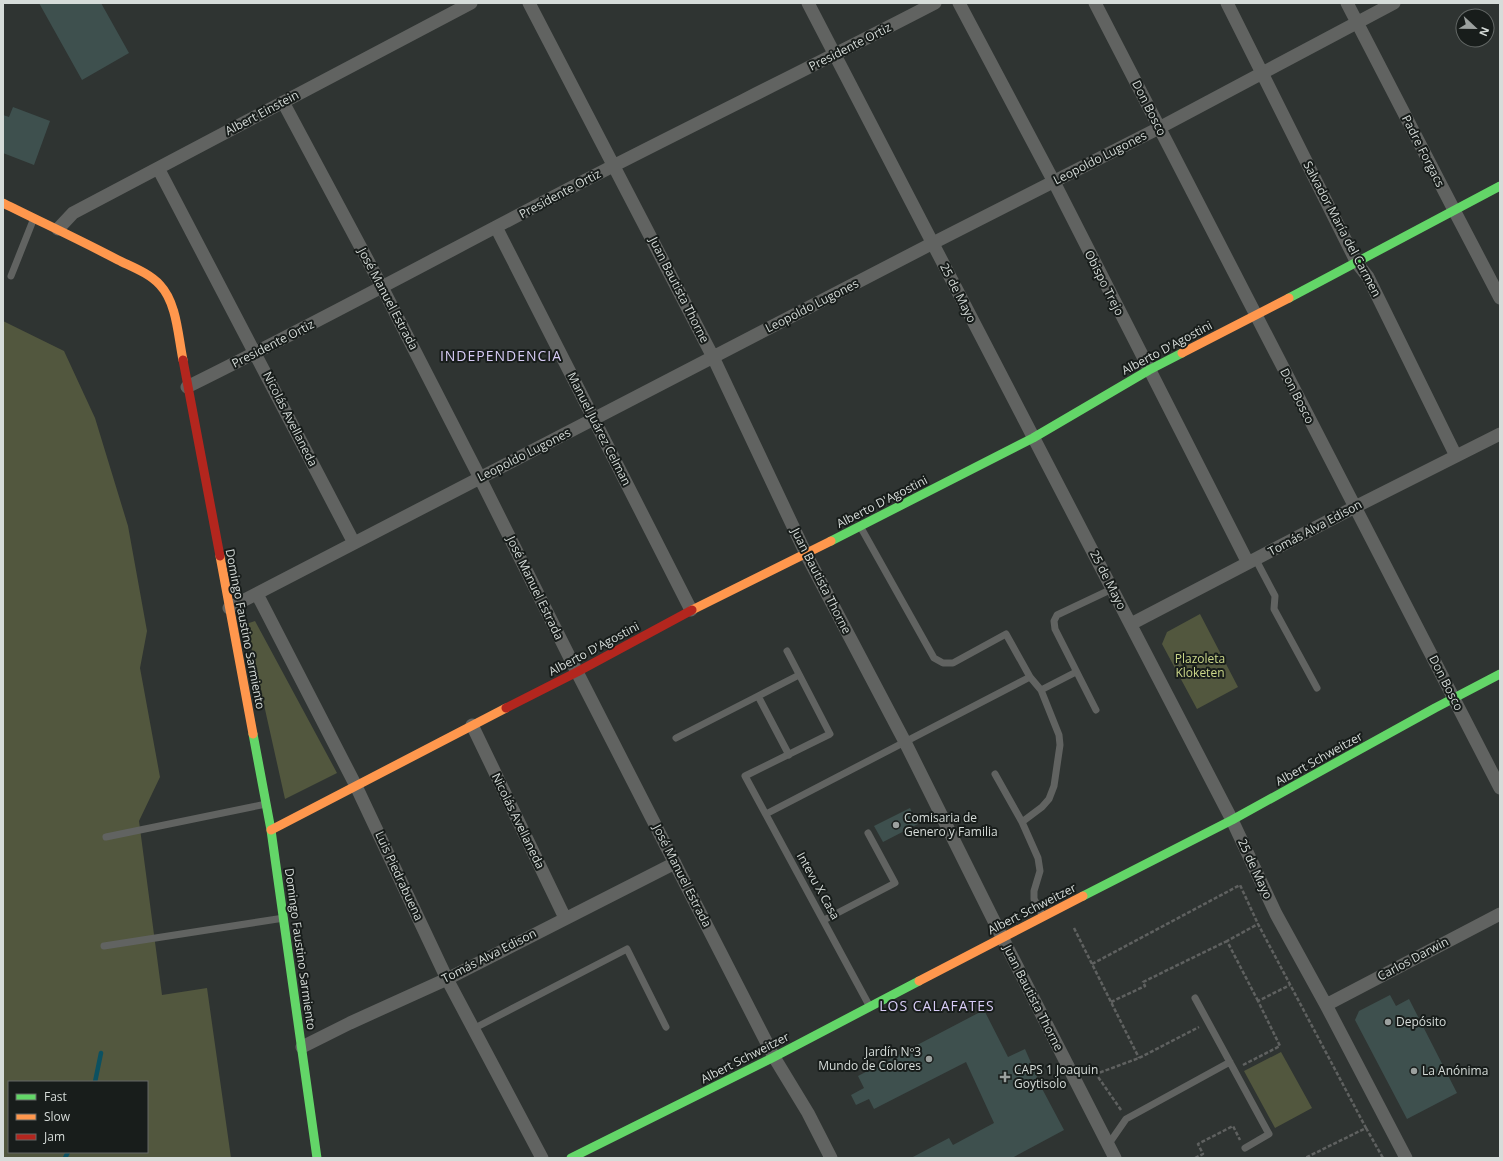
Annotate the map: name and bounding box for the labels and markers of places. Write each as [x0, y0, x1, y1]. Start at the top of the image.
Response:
place label: Comisaria de Genero y Familia [904, 809, 998, 840]
marker: Comisaria de Genero y Familia [891, 820, 901, 830]
place label: Depósito [1396, 1013, 1446, 1030]
marker: Depósito [1383, 1017, 1393, 1027]
place label: Jardín Nº3 Mundo de Colores [818, 1043, 921, 1074]
marker: Jardín Nº3 Mundo de Colores [924, 1054, 934, 1064]
place label: CAPS 1 Joaquin Goytisolo [1014, 1061, 1098, 1092]
place label: La Anónima [1422, 1062, 1488, 1079]
marker: La Anónima [1409, 1066, 1419, 1076]
marker: CAPS 1 Joaquin Goytisolo [999, 1071, 1011, 1083]

